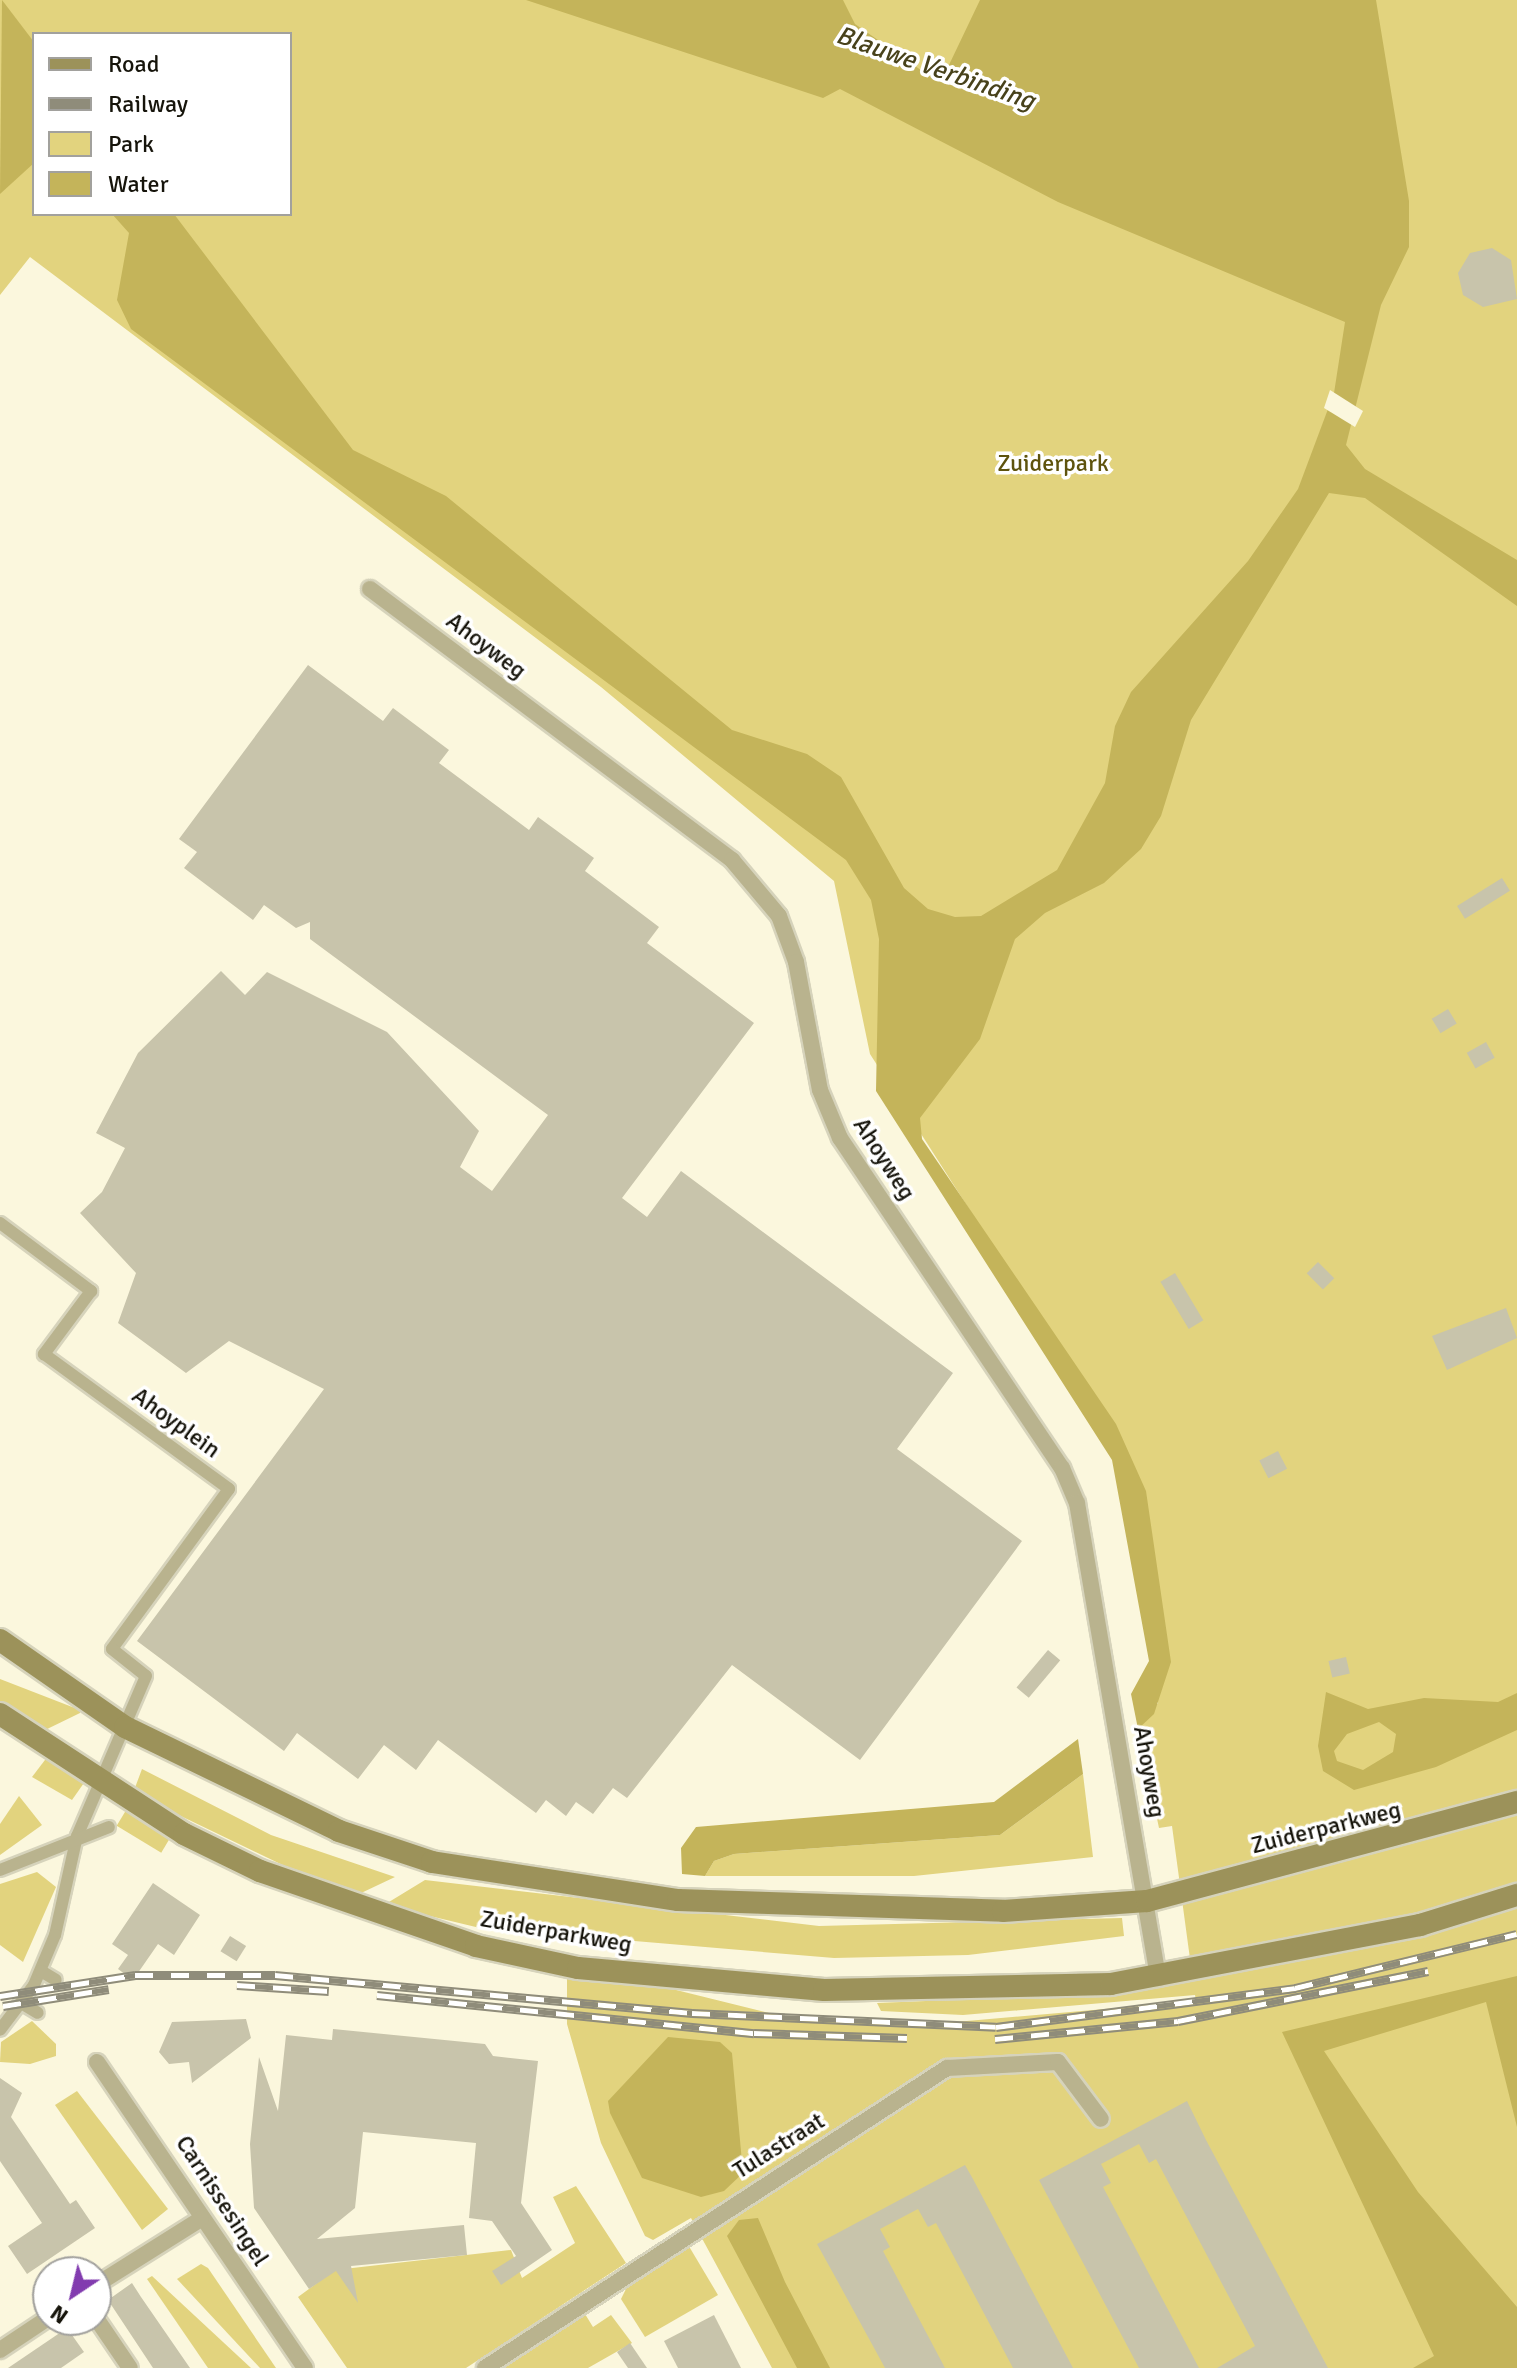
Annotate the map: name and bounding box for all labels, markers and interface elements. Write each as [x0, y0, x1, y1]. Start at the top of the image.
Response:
water label: Blauwe Verbinding [832, 20, 1038, 118]
legend [32, 32, 292, 216]
text: Road [108, 49, 159, 79]
text: Railway [108, 89, 188, 119]
text: Park [108, 129, 154, 159]
text: Water [108, 169, 168, 199]
park label: Zuiderpark [997, 450, 1109, 478]
street label: Ahoyweg [440, 607, 532, 685]
street label: Ahoyweg [847, 1112, 921, 1206]
street label: Ahoyplein [126, 1381, 226, 1465]
street label: Ahoyweg [1127, 1724, 1171, 1820]
street label: Zuiderparkweg [1248, 1795, 1404, 1861]
street label: Zuiderparkweg [478, 1904, 634, 1960]
street label: Tulastraat [728, 2107, 830, 2185]
street label: Carnissesingel [169, 2130, 275, 2272]
north arrow [32, 2256, 112, 2336]
text: N [45, 2299, 73, 2330]

